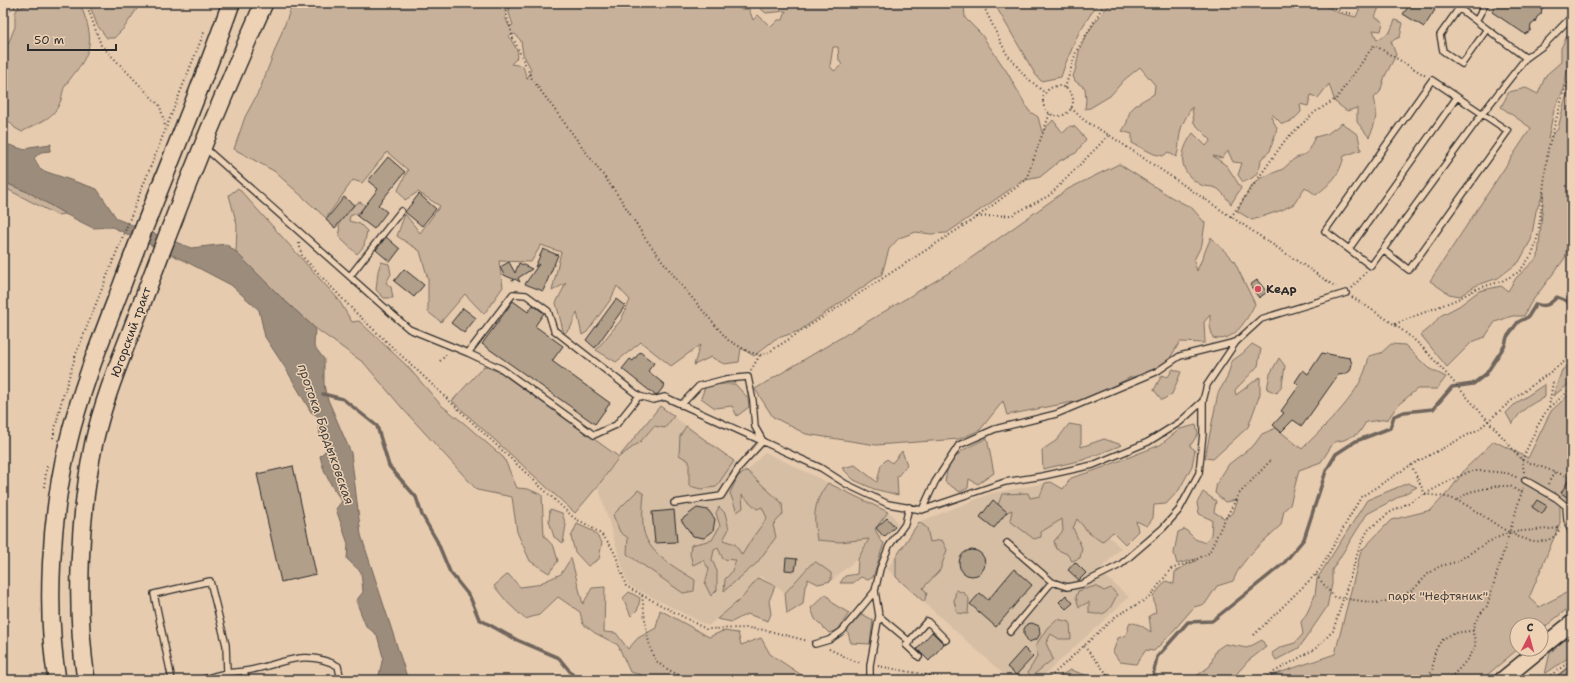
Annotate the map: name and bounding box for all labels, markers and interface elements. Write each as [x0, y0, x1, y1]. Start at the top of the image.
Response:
scale bar [28, 26, 116, 52]
text: 50 m [34, 32, 64, 48]
place label: Кедр [1266, 281, 1297, 297]
street label: Югорский тракт [107, 284, 155, 379]
marker: Кедр [1253, 284, 1263, 294]
water label: протока Бардыковская [294, 361, 358, 507]
park label: парк "Нефтяник" [1388, 588, 1488, 604]
north arrow [1509, 617, 1549, 657]
text: С [1526, 620, 1534, 635]

